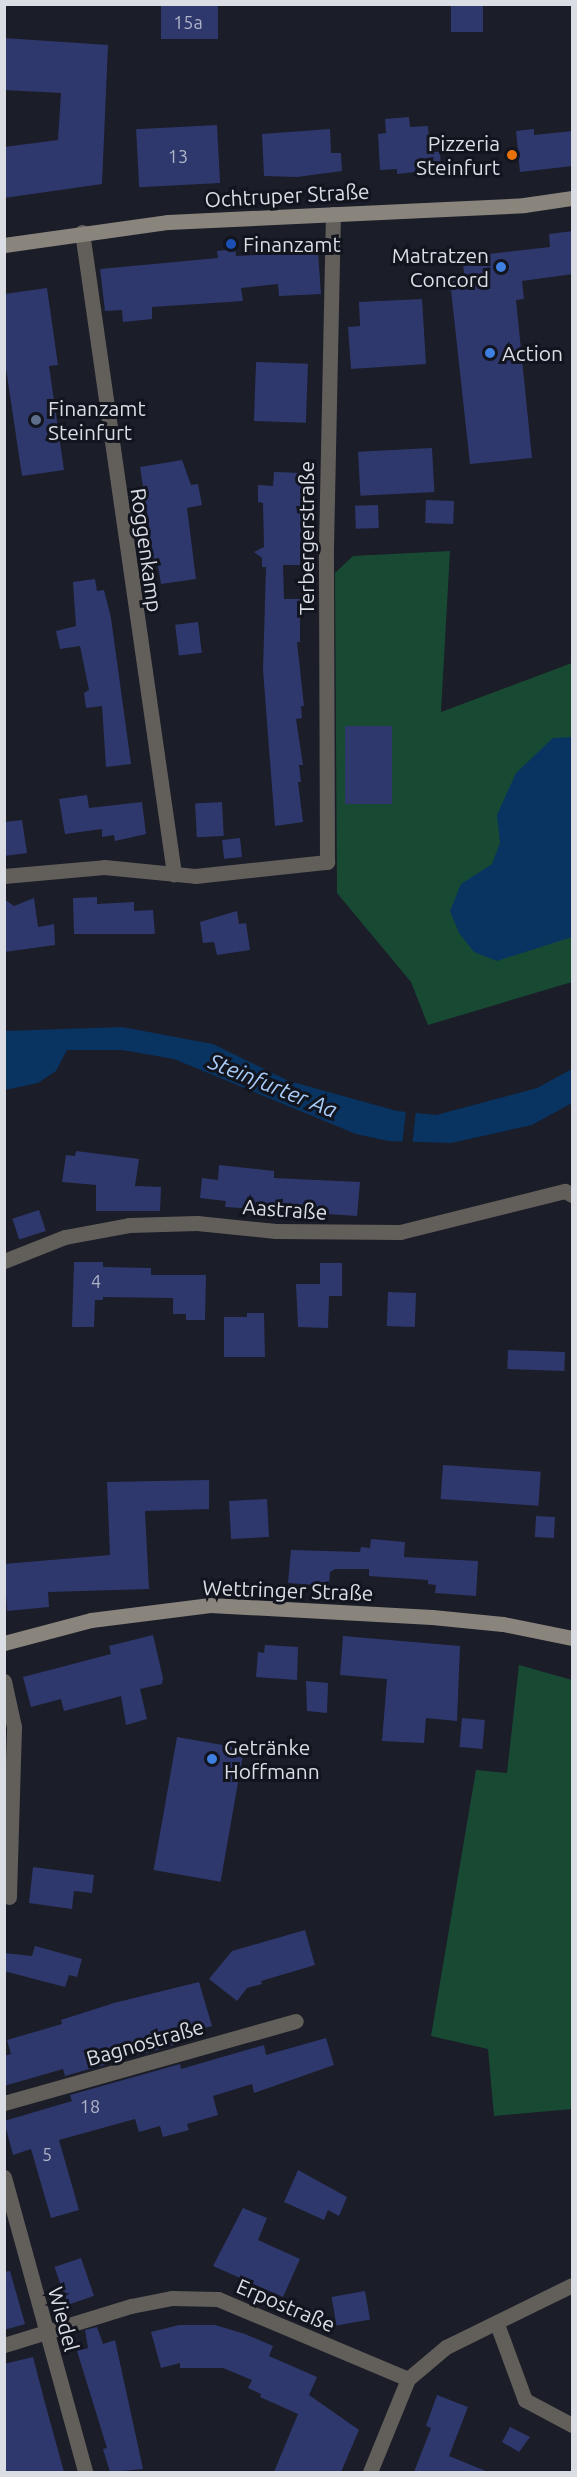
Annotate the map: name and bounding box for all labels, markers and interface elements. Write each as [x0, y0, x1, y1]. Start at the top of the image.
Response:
house number: 15a [173, 11, 203, 33]
place label: Pizzeria Steinfurt [416, 130, 500, 180]
house number: 13 [168, 145, 188, 167]
marker: Pizzeria Steinfurt [505, 148, 519, 162]
street label: Ochtruper Straße [204, 178, 370, 212]
place label: Finanzamt [243, 231, 341, 257]
marker: Finanzamt [224, 237, 238, 251]
place label: Matratzen Concord [392, 242, 489, 292]
marker: Matratzen Concord [494, 260, 508, 274]
place label: Action [502, 340, 563, 366]
marker: Action [483, 346, 497, 360]
place label: Finanzamt Steinfurt [48, 395, 146, 445]
marker: Finanzamt Steinfurt [29, 413, 43, 427]
street label: Terbergerstraße [293, 461, 319, 615]
street label: Roggenkamp [126, 486, 168, 614]
water label: Steinfurter Aa [205, 1047, 341, 1123]
street label: Aastraße [242, 1193, 328, 1225]
house number: 4 [91, 1270, 101, 1292]
street label: Wettringer Straße [202, 1574, 374, 1606]
place label: Getränke Hoffmann [224, 1734, 320, 1784]
marker: Getränke Hoffmann [205, 1752, 219, 1766]
street label: Bagnostraße [83, 2013, 207, 2071]
house number: 18 [80, 2095, 100, 2117]
house number: 5 [42, 2143, 52, 2165]
street label: Erpostraße [233, 2273, 339, 2337]
street label: Wiedel [43, 2284, 85, 2354]

